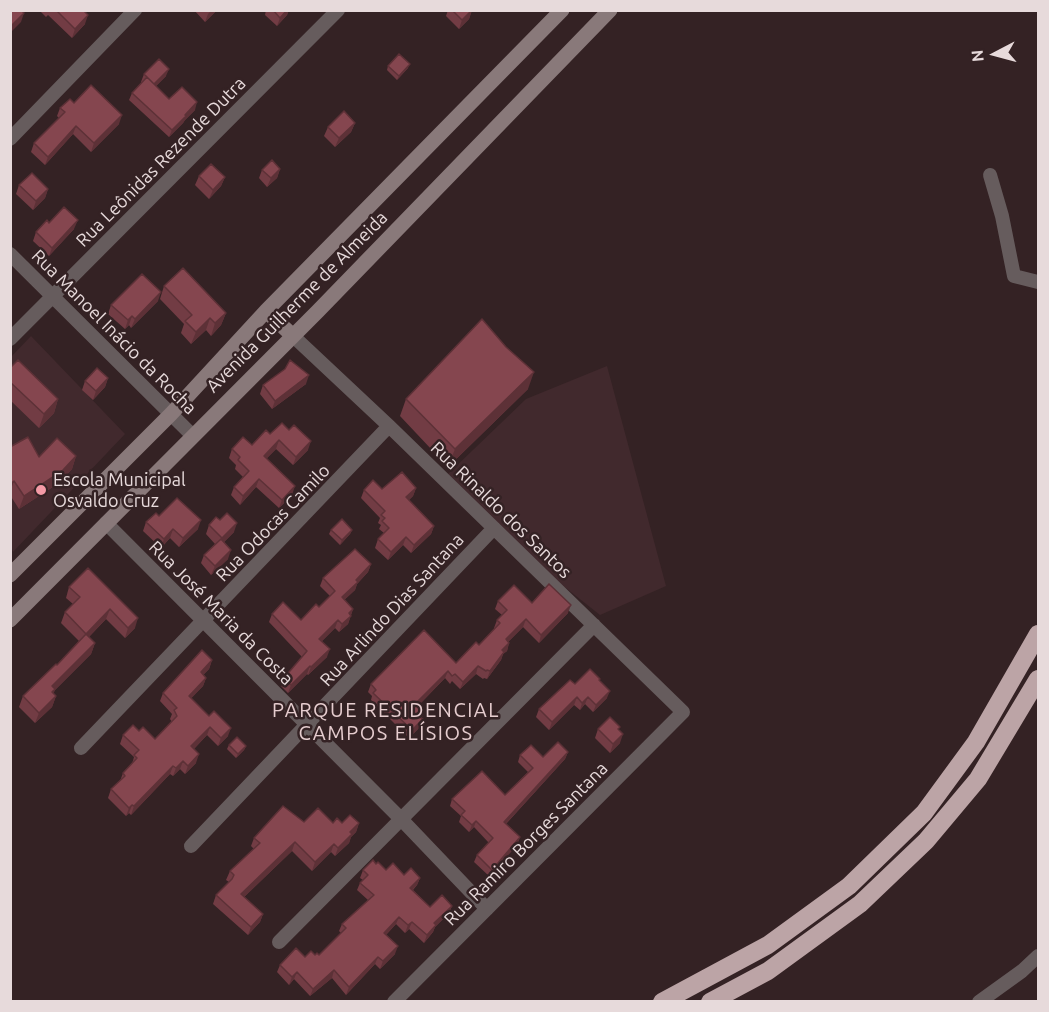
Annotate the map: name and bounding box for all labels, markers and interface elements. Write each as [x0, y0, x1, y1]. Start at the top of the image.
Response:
north arrow [965, 24, 1025, 84]
text: N [968, 49, 987, 63]
street label: Rua Leônidas Rezende Dutra [72, 73, 250, 251]
street label: Avenida Guilherme de Almeida [202, 207, 392, 397]
street label: Rua Manoel Inácio da Rocha [27, 245, 201, 419]
street label: Rua Rinaldo dos Santos [426, 437, 576, 583]
street label: Rua Odocas Camilo [211, 460, 335, 586]
place label: Escola Municipal Osvaldo Cruz [53, 469, 186, 512]
marker: Escola Municipal Osvaldo Cruz [34, 483, 48, 497]
street label: Rua Arlindo Dias Santana [316, 529, 468, 691]
street label: Rua José Maria da Costa [144, 536, 298, 690]
district label: PARQUE RESIDENCIAL CAMPOS ELÍSIOS [272, 698, 500, 745]
street label: Rua Ramiro Borges Santana [440, 758, 612, 930]

